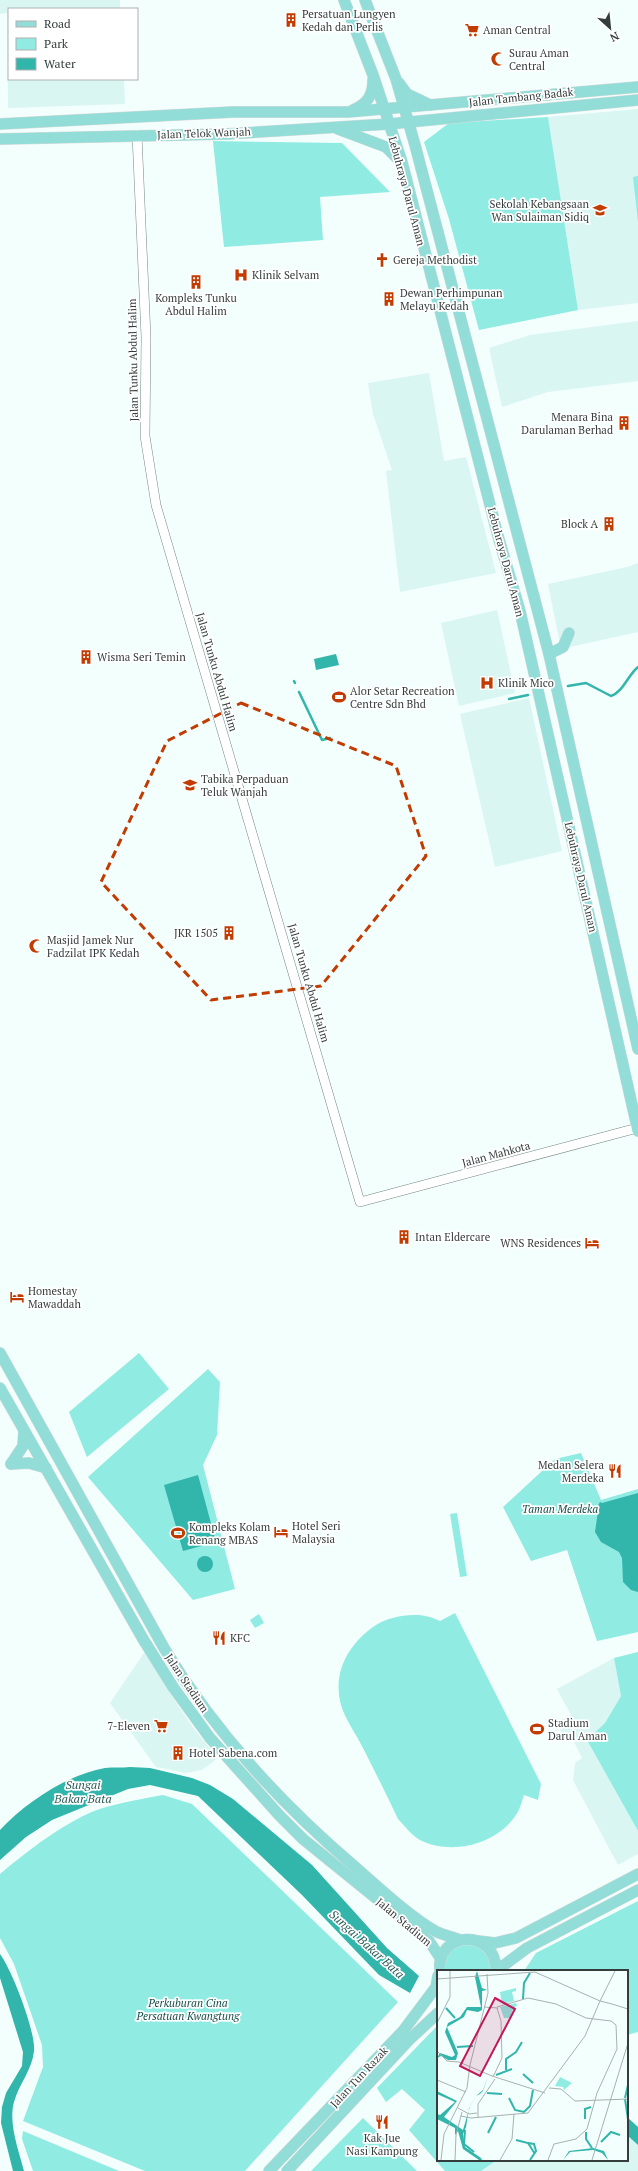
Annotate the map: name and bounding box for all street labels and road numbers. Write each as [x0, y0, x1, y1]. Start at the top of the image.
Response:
street label: Jalan Tambang Badak [468, 85, 574, 109]
street label: Jalan Telok Wanjah [157, 124, 252, 142]
street label: Lebuhraya Darul Aman [386, 135, 428, 248]
street label: Jalan Tunku Abdul Halim [125, 298, 141, 421]
street label: Lebuhraya Darul Aman [485, 506, 527, 619]
street label: Jalan Tunku Abdul Halim [193, 611, 241, 733]
street label: Lebuhraya Darul Aman [562, 821, 601, 934]
street label: Jalan Tunku Abdul Halim [285, 922, 333, 1044]
street label: Jalan Mahkota [460, 1138, 532, 1170]
street label: Jalan Stadium [162, 1651, 212, 1716]
street label: Jalan Stadium [373, 1895, 435, 1950]
street label: Jalan Tun Razak [327, 2043, 391, 2110]

